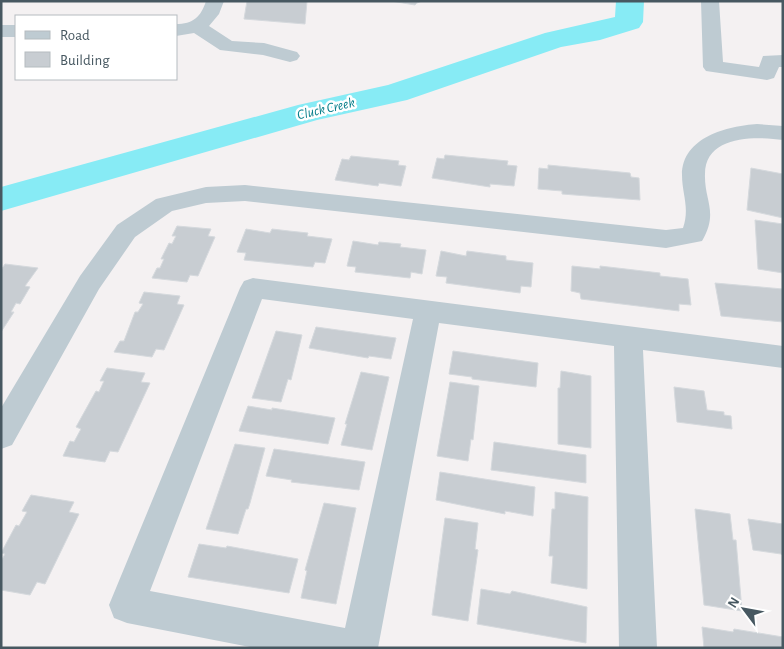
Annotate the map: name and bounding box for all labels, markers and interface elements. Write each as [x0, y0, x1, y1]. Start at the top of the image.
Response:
legend [15, 15, 178, 80]
text: Road [60, 28, 90, 43]
text: Building [60, 53, 110, 68]
water label: Cluck Creek [296, 95, 357, 122]
north arrow [719, 584, 769, 634]
text: N [725, 595, 742, 610]

